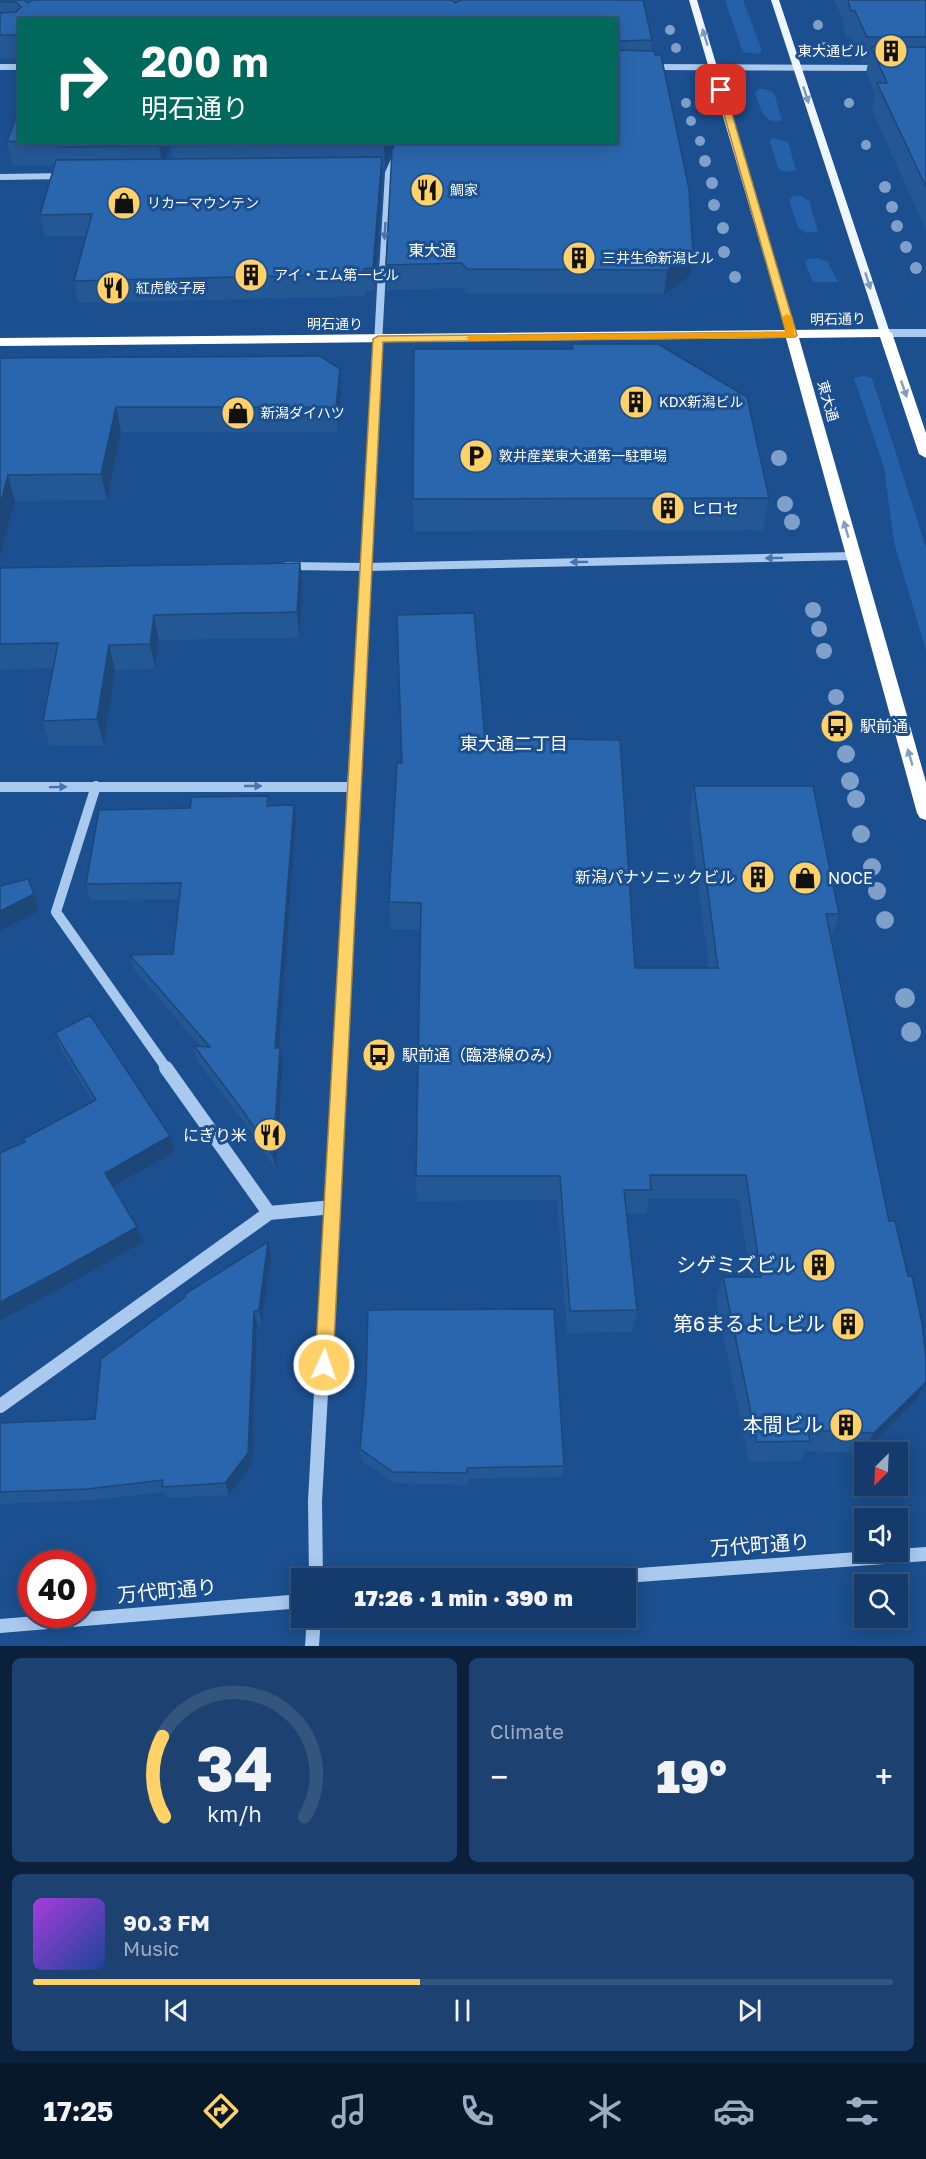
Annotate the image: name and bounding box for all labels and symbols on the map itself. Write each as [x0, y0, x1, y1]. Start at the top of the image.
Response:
one-way arrow [700, 28, 709, 46]
building icon: 東大通ビル [873, 33, 909, 69]
place label: 東大通ビル [798, 42, 868, 59]
pin [695, 64, 746, 115]
one-way arrow [802, 86, 812, 104]
restaurant icon: 鯛家 [409, 172, 445, 208]
place label: 鯛家 [450, 181, 478, 198]
shop icon: リカーマウンテン [106, 185, 142, 221]
place label: リカーマウンテン [147, 194, 259, 211]
one-way arrow [380, 222, 390, 241]
district label: 東大通 [408, 240, 456, 260]
building icon: 三井生命新潟ビル [561, 240, 597, 276]
place label: 三井生命新潟ビル [602, 249, 714, 266]
building icon: アイ・エム第一ビル [233, 257, 269, 293]
place label: アイ・エム第一ビル [274, 266, 399, 283]
restaurant icon: 紅虎餃子房 [95, 270, 131, 306]
one-way arrow [864, 272, 873, 290]
place label: 紅虎餃子房 [136, 279, 206, 296]
street label: 明石通り [810, 310, 866, 327]
street label: 明石通り [307, 315, 363, 332]
street label: 東大通 [815, 378, 842, 423]
one-way arrow [900, 380, 909, 398]
building icon: KDX新潟ビル [618, 384, 654, 420]
place label: KDX新潟ビル [659, 393, 743, 410]
shop icon: 新潟ダイハツ [220, 395, 256, 431]
place label: 新潟ダイハツ [261, 404, 345, 421]
parking icon: 敦井産業東大通第一駐車場 [458, 438, 494, 474]
place label: 敦井産業東大通第一駐車場 [499, 447, 667, 464]
building icon: ヒロセ [650, 490, 686, 526]
place label: ヒロセ [691, 498, 739, 518]
one-way arrow [841, 519, 850, 537]
one-way arrow [764, 553, 783, 563]
one-way arrow [569, 557, 588, 567]
bus stop icon: 駅前通 [819, 708, 855, 744]
place label: 駅前通 [860, 716, 908, 736]
district label: 東大通二丁目 [460, 732, 568, 754]
one-way arrow [905, 748, 914, 766]
one-way arrow [244, 781, 263, 791]
one-way arrow [49, 782, 68, 792]
building icon: 新潟パナソニックビル [740, 859, 776, 895]
shop icon: NOCE [787, 860, 823, 896]
place label: 新潟パナソニックビル [575, 867, 735, 887]
place label: NOCE [828, 868, 873, 888]
bus stop icon: 駅前通（臨港線のみ） [361, 1037, 397, 1073]
place label: 駅前通（臨港線のみ） [402, 1045, 562, 1065]
restaurant icon: にぎり米 [252, 1117, 288, 1153]
place label: にぎり米 [183, 1125, 247, 1145]
building icon: シゲミズビル [801, 1247, 837, 1283]
place label: シゲミズビル [676, 1252, 796, 1276]
building icon: 第6まるよしビル [830, 1306, 866, 1342]
place label: 第6まるよしビル [673, 1311, 825, 1335]
position arrow [292, 1333, 356, 1397]
building icon: 本間ビル [828, 1407, 864, 1443]
place label: 本間ビル [743, 1412, 823, 1436]
north arrow [854, 1442, 908, 1496]
street label: 万代町通り [709, 1529, 811, 1559]
speed limit sign: 40 [18, 1550, 96, 1628]
street label: 万代町通り [116, 1574, 218, 1606]

